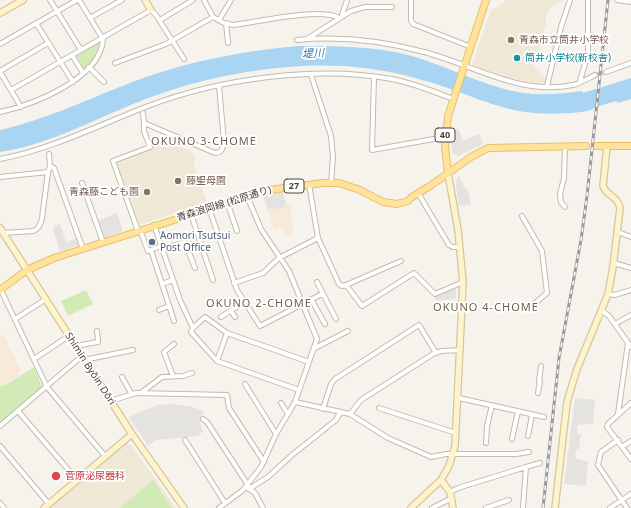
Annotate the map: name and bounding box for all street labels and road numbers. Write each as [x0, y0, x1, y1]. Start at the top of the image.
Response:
road number: 40 [435, 128, 455, 142]
road number: 27 [284, 179, 304, 193]
street label: 青森浪岡線 (松原通り) [175, 184, 273, 224]
street label: Shimin Byōin Dōri [62, 330, 118, 408]

